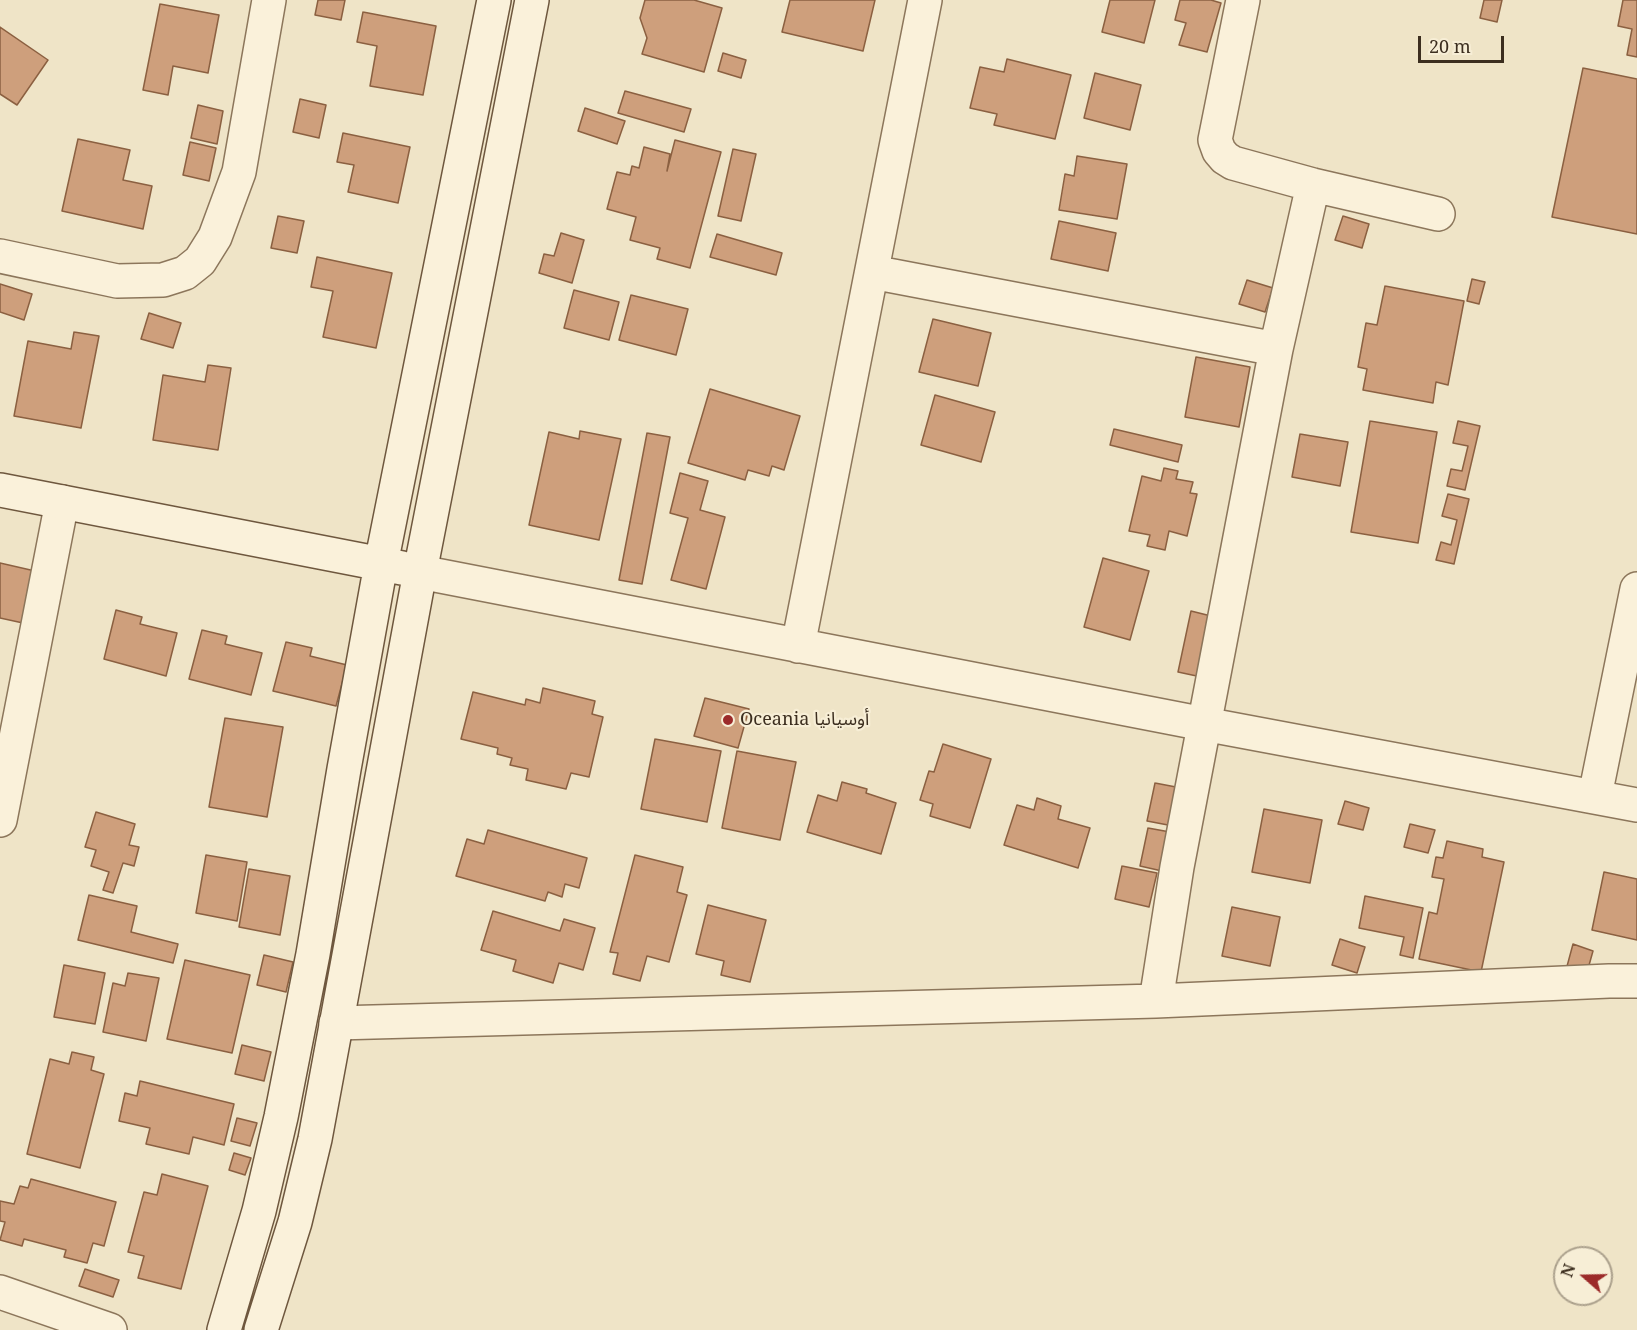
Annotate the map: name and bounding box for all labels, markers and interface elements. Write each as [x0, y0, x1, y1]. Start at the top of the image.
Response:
scale bar [1421, 24, 1506, 62]
text: 20 m [1429, 34, 1471, 58]
place label: Oceania أوسيانيا [740, 709, 869, 731]
marker: Oceania أوسيانيا [721, 713, 735, 727]
north arrow [1553, 1246, 1613, 1306]
text: N [1555, 1261, 1580, 1280]

